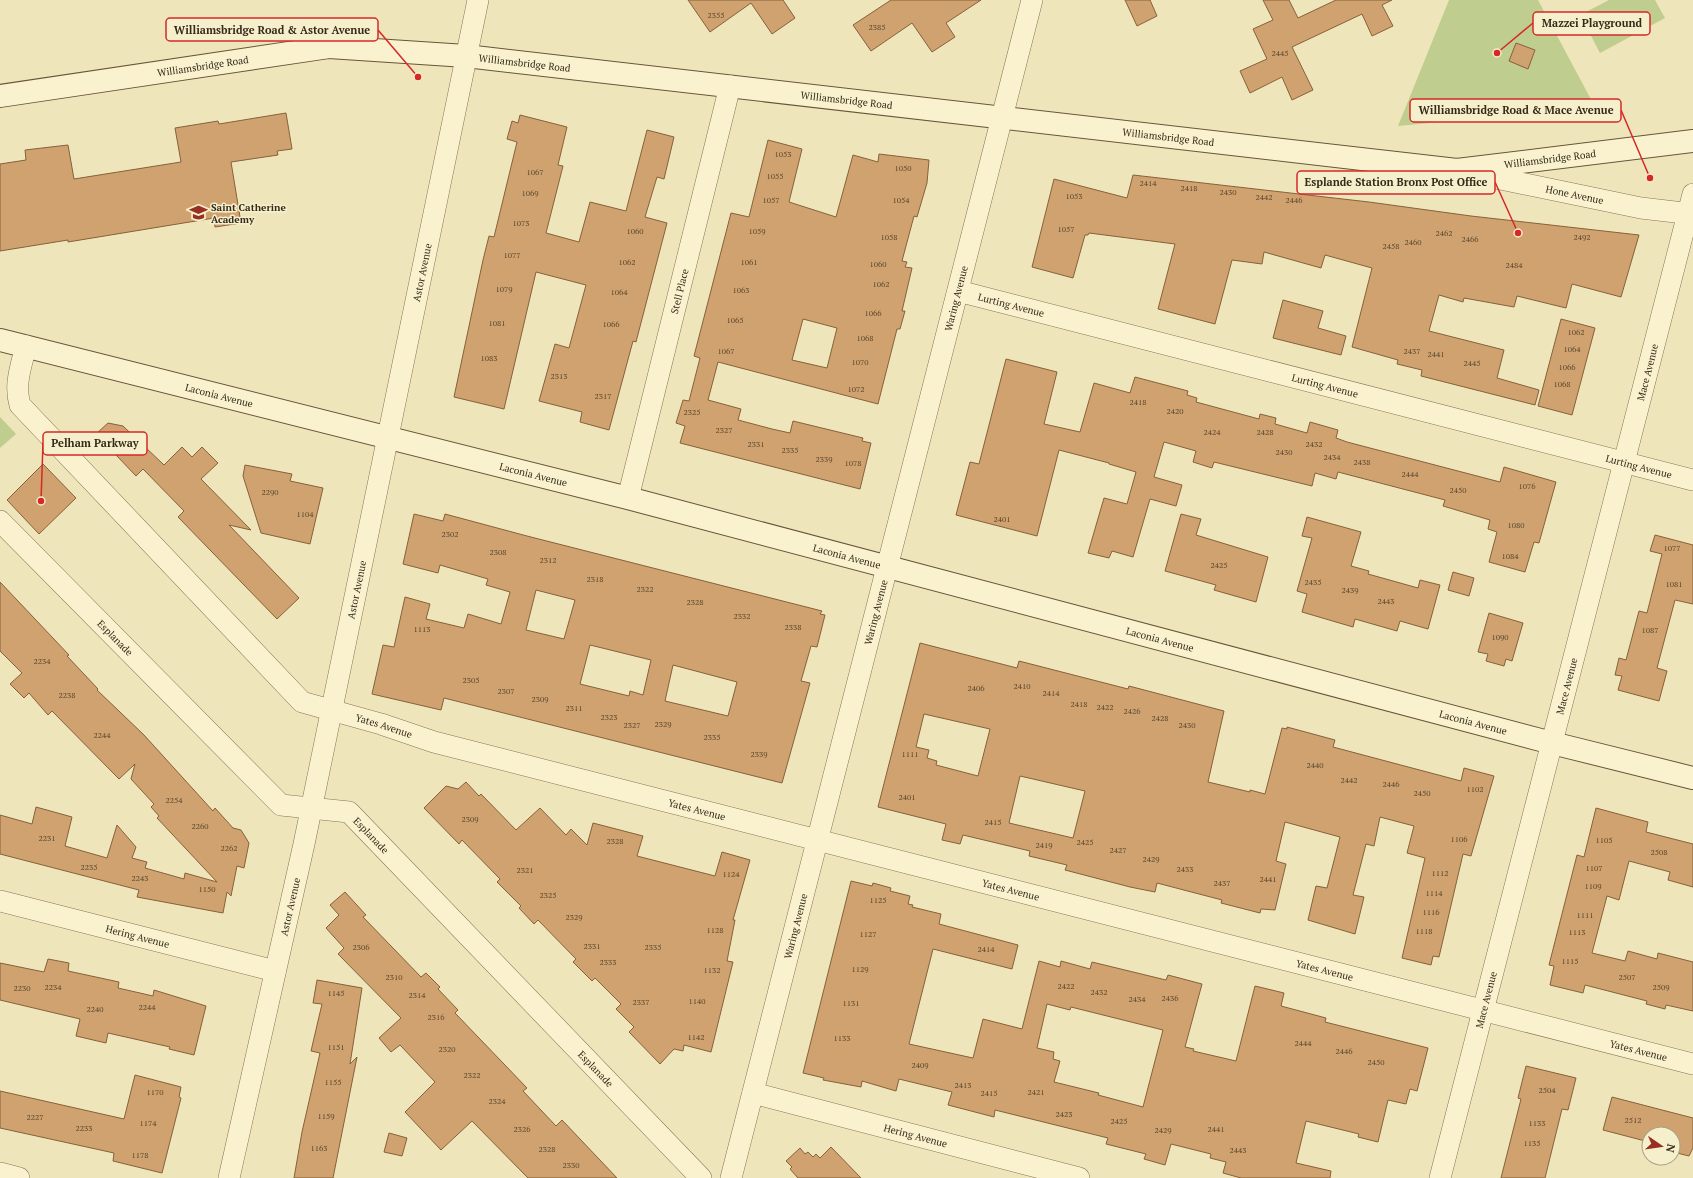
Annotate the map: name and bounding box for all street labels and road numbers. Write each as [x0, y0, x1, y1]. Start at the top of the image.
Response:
street label: Williamsbridge Road [478, 52, 572, 75]
street label: Williamsbridge Road [156, 53, 250, 80]
street label: Williamsbridge Road [800, 89, 894, 112]
street label: Williamsbridge Road [1122, 126, 1215, 149]
street label: Williamsbridge Road [1503, 147, 1597, 171]
street label: Hone Avenue [1544, 182, 1605, 207]
street label: Astor Avenue [410, 242, 435, 303]
street label: Waring Avenue [942, 264, 971, 332]
street label: Stell Place [668, 267, 692, 315]
street label: Lurting Avenue [977, 290, 1046, 320]
street label: Mace Avenue [1634, 342, 1661, 402]
street label: Lurting Avenue [1290, 371, 1360, 401]
street label: Laconia Avenue [184, 381, 254, 410]
street label: Lurting Avenue [1604, 452, 1673, 481]
street label: Laconia Avenue [498, 460, 569, 489]
street label: Laconia Avenue [811, 541, 882, 572]
street label: Astor Avenue [345, 559, 369, 620]
street label: Waring Avenue [861, 578, 891, 646]
street label: Esplanade [94, 617, 136, 659]
street label: Laconia Avenue [1125, 624, 1195, 655]
street label: Mace Avenue [1553, 656, 1581, 716]
street label: Laconia Avenue [1438, 707, 1508, 738]
street label: Yates Avenue [354, 711, 414, 741]
street label: Yates Avenue [667, 796, 727, 823]
street label: Esplanade [350, 815, 391, 856]
street label: Yates Avenue [981, 876, 1041, 904]
street label: Astor Avenue [278, 877, 303, 937]
street label: Waring Avenue [781, 892, 810, 960]
street label: Hering Avenue [104, 922, 171, 951]
street label: Yates Avenue [1294, 957, 1355, 984]
street label: Mace Avenue [1473, 970, 1500, 1030]
street label: Yates Avenue [1608, 1037, 1669, 1064]
street label: Esplanade [575, 1048, 616, 1090]
street label: Hering Avenue [882, 1121, 949, 1150]

